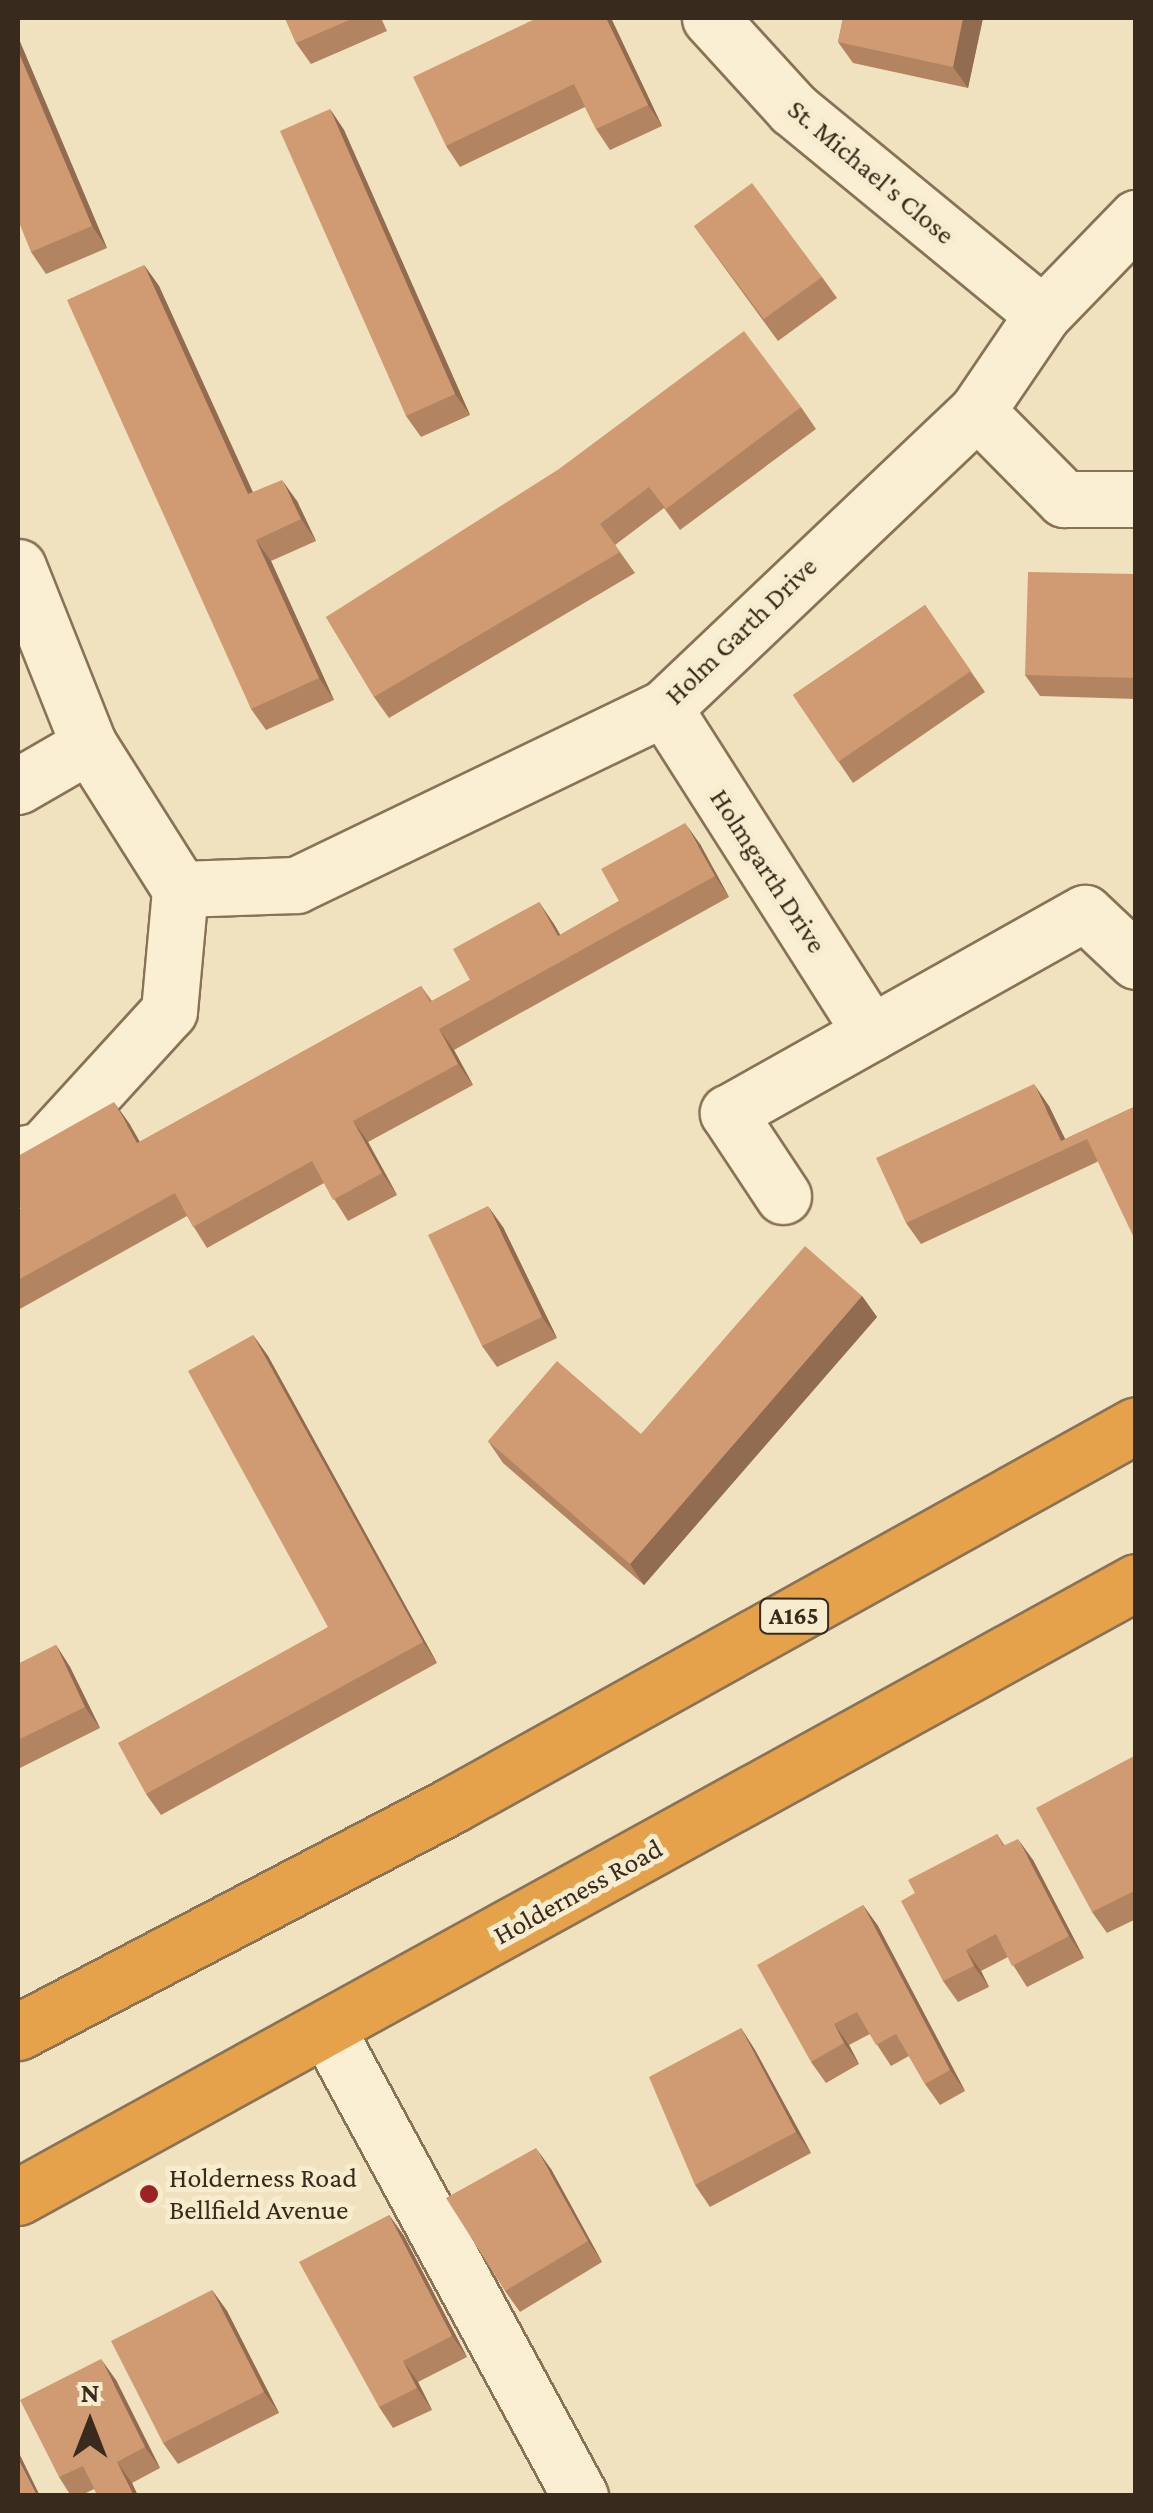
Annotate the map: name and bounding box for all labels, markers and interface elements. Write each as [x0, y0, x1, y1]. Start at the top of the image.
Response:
street label: St. Michael's Close [781, 92, 961, 252]
street label: Holm Garth Drive [658, 550, 824, 712]
street label: Holmgarth Drive [702, 783, 834, 959]
road number: A165 [759, 1596, 829, 1636]
street label: Holderness Road [488, 1832, 668, 1952]
place label: Holderness Road Bellfield Avenue [169, 2161, 357, 2227]
marker: Holderness Road Bellfield Avenue [138, 2183, 160, 2205]
north arrow [40, 2373, 140, 2473]
text: N [80, 2377, 100, 2408]

